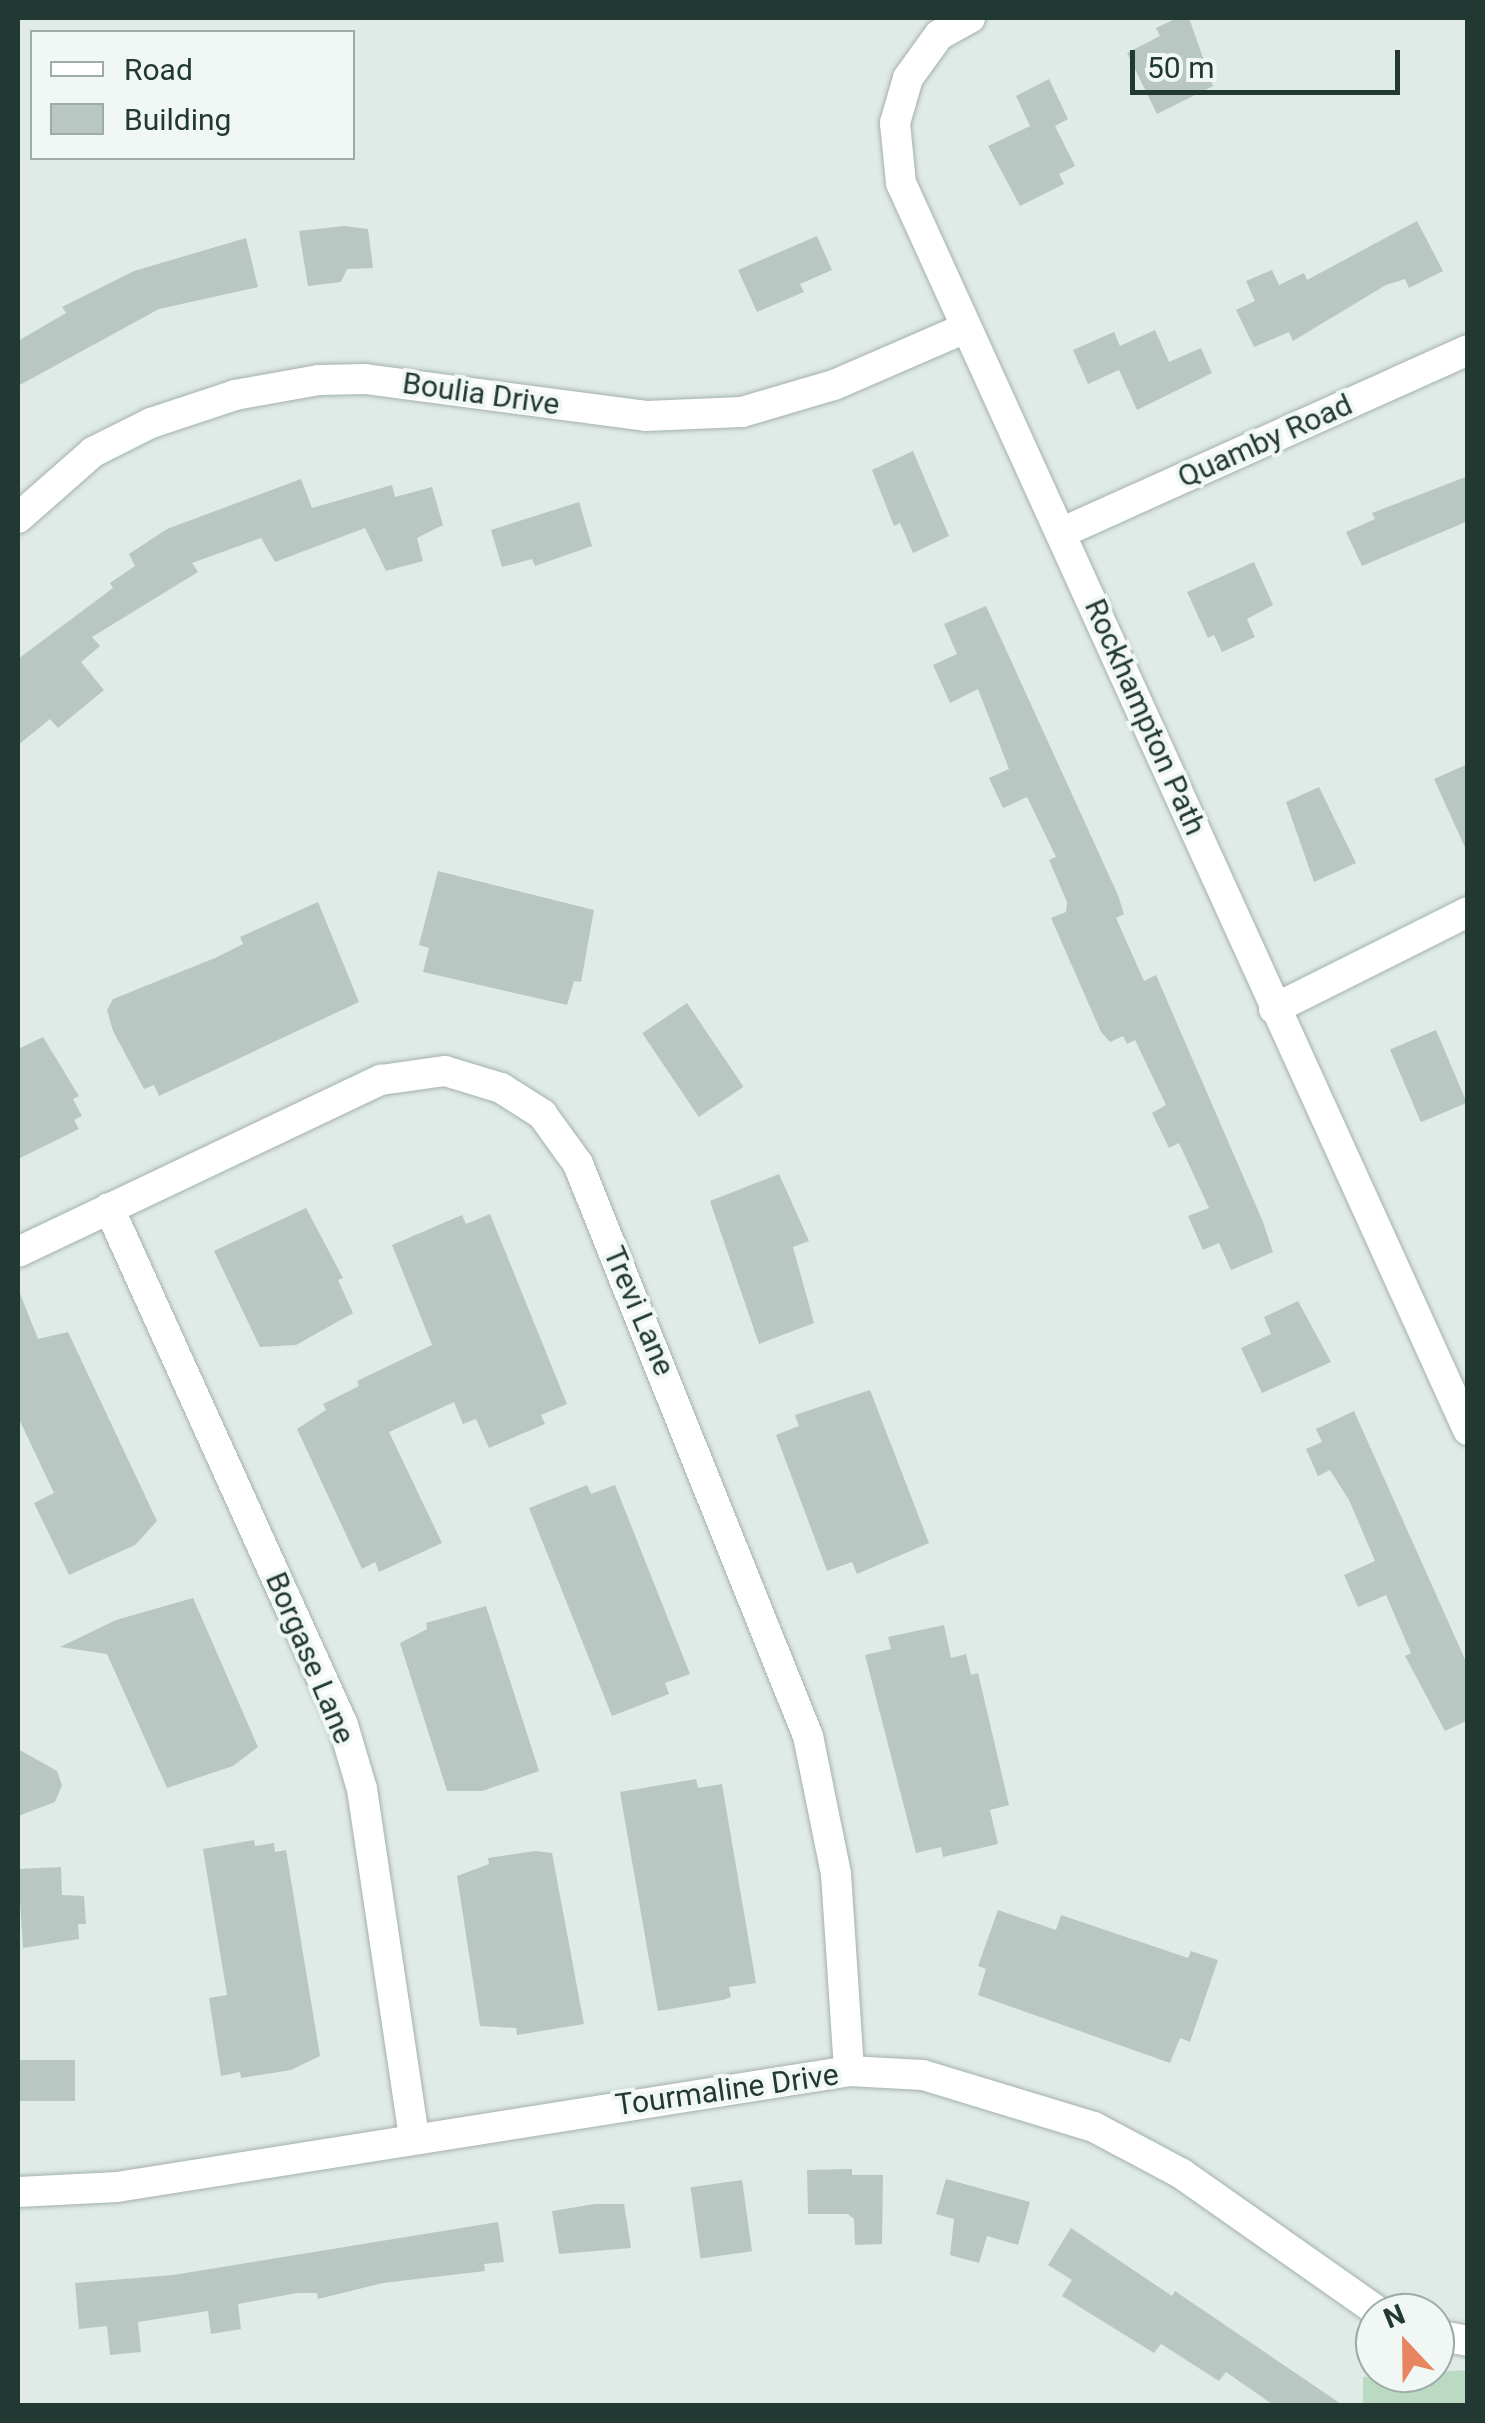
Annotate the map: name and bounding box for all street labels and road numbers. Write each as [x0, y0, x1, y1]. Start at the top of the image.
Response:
street label: Boulia Drive [400, 365, 562, 423]
street label: Quamby Road [1172, 387, 1358, 495]
street label: Rockhampton Path [1077, 593, 1213, 841]
street label: Trevi Lane [596, 1241, 682, 1381]
street label: Borgase Lane [258, 1567, 362, 1749]
street label: Tourmaline Drive [613, 2057, 841, 2123]

